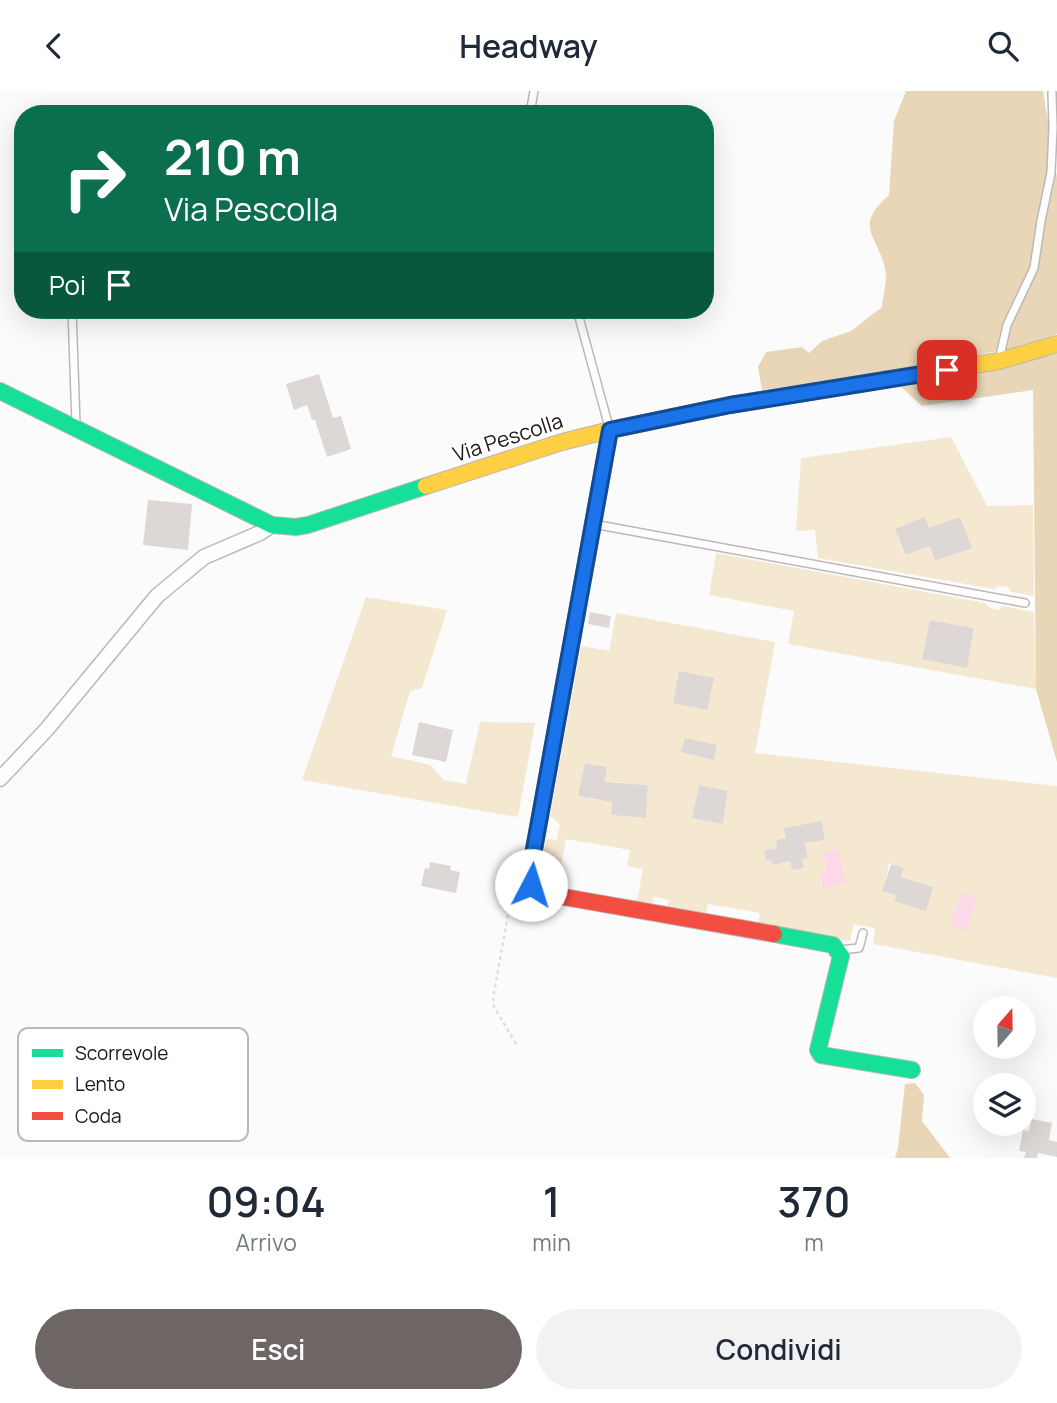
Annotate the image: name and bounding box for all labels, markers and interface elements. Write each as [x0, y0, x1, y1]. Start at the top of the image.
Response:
text: Headway [459, 24, 598, 68]
icon: back [35, 27, 73, 65]
icon: search [984, 27, 1022, 65]
text: 210 m [164, 123, 301, 190]
icon: right [49, 133, 140, 224]
text: Via Pescolla [164, 187, 338, 231]
icon: arrive [100, 266, 138, 304]
text: Poi [49, 267, 86, 303]
pin [917, 340, 977, 400]
icon: arrive [928, 351, 966, 389]
street label: Via Pescolla [449, 406, 566, 468]
position arrow [494, 848, 568, 922]
north arrow [973, 996, 1036, 1059]
map controls [973, 996, 1036, 1136]
legend [18, 1028, 248, 1141]
text: Scorrevole [75, 1040, 168, 1066]
text: Lento [75, 1071, 125, 1097]
button: layers [973, 1073, 1036, 1136]
text: Coda [75, 1103, 122, 1129]
text: 09:04 [207, 1172, 326, 1230]
text: 1 [543, 1172, 560, 1230]
text: 370 [777, 1172, 850, 1230]
text: Arrivo [235, 1226, 297, 1258]
text: min [532, 1226, 571, 1258]
text: m [804, 1226, 824, 1258]
button: Esci [35, 1309, 522, 1389]
button: Condividi [536, 1309, 1022, 1389]

